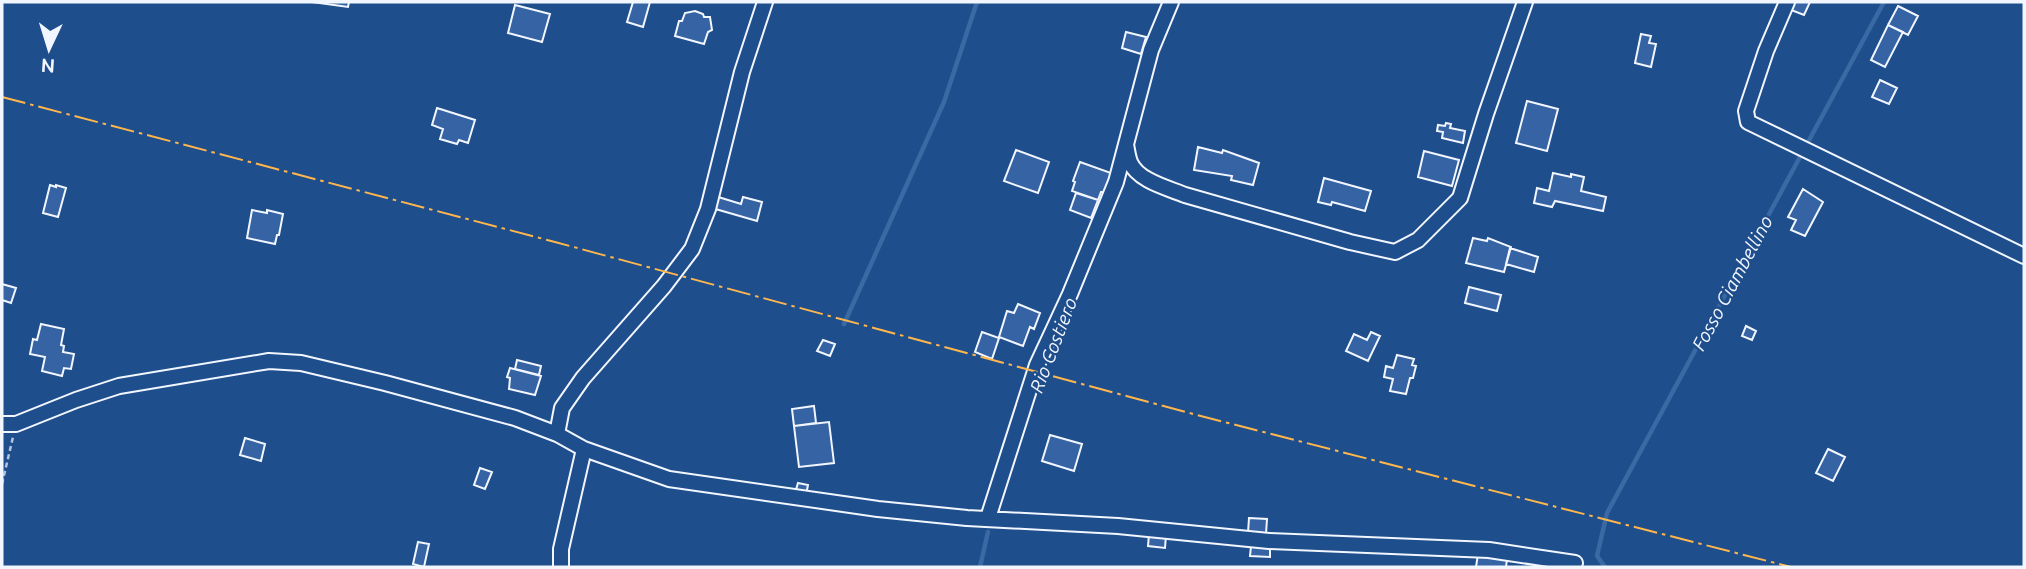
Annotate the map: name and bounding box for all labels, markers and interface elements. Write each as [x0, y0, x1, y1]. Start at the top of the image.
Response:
north arrow [14, 14, 84, 84]
text: N [40, 54, 56, 77]
water label: Fosso Ciambellino [1687, 212, 1777, 354]
water label: Rio Costiero [1025, 294, 1081, 396]

